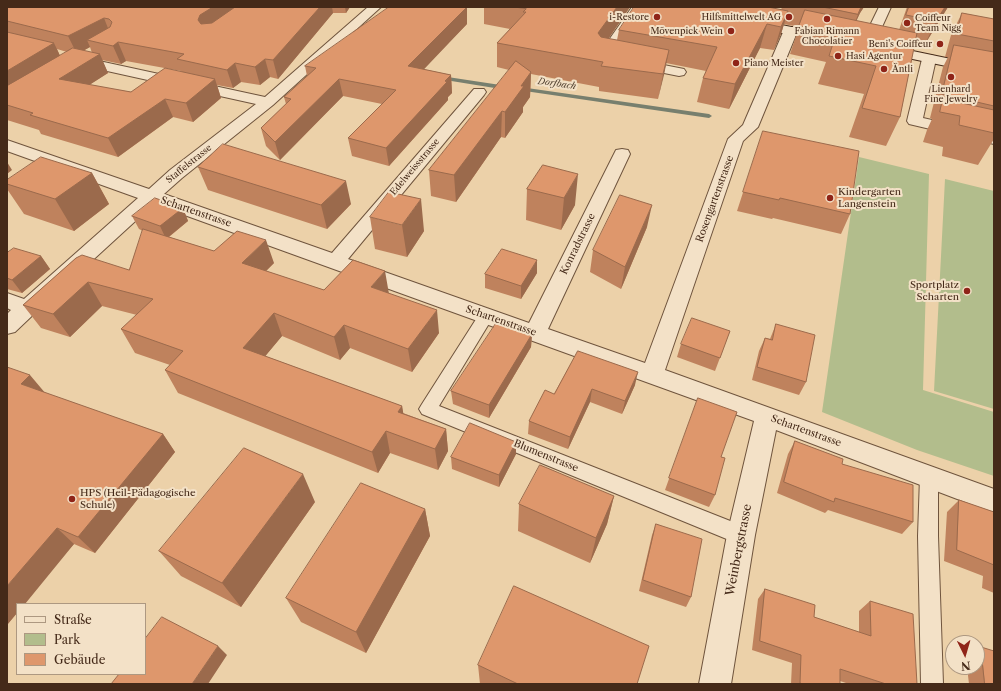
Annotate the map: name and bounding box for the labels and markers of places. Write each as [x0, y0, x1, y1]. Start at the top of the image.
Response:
place label: i-Restore [609, 12, 649, 22]
marker: i-Restore [652, 12, 662, 22]
place label: Hilfsmittelwelt AG [702, 12, 781, 22]
marker: Hilfsmittelwelt AG [784, 12, 794, 22]
place label: Coiffeur Team Nigg [915, 13, 961, 34]
marker: Fabian Rimann Chocolatier [822, 14, 832, 24]
marker: Coiffeur Team Nigg [902, 18, 912, 28]
place label: Mövenpick Wein [650, 26, 723, 36]
marker: Mövenpick Wein [726, 26, 736, 36]
place label: Fabian Rimann Chocolatier [795, 26, 859, 47]
place label: Beni's Coiffeur [868, 39, 932, 49]
marker: Beni's Coiffeur [935, 39, 945, 49]
marker: Hasi Agentur [833, 51, 843, 61]
place label: Hasi Agentur [846, 51, 902, 61]
marker: Piano Meister [731, 58, 741, 68]
place label: Piano Meister [744, 58, 804, 68]
marker: Äntli [879, 64, 889, 74]
place label: Äntli [892, 64, 913, 74]
marker: Lienhard Fine Jewelry [946, 72, 956, 82]
place label: Lienhard Fine Jewelry [924, 84, 978, 105]
place label: Kindergarten Langenstein [838, 186, 901, 210]
marker: Kindergarten Langenstein [825, 193, 835, 203]
place label: Sportplatz Scharten [910, 279, 959, 302]
marker: Sportplatz Scharten [962, 286, 972, 296]
place label: HPS (Heil-Pädagogische Schule) [80, 487, 196, 510]
marker: HPS (Heil-Pädagogische Schule) [67, 494, 77, 504]

